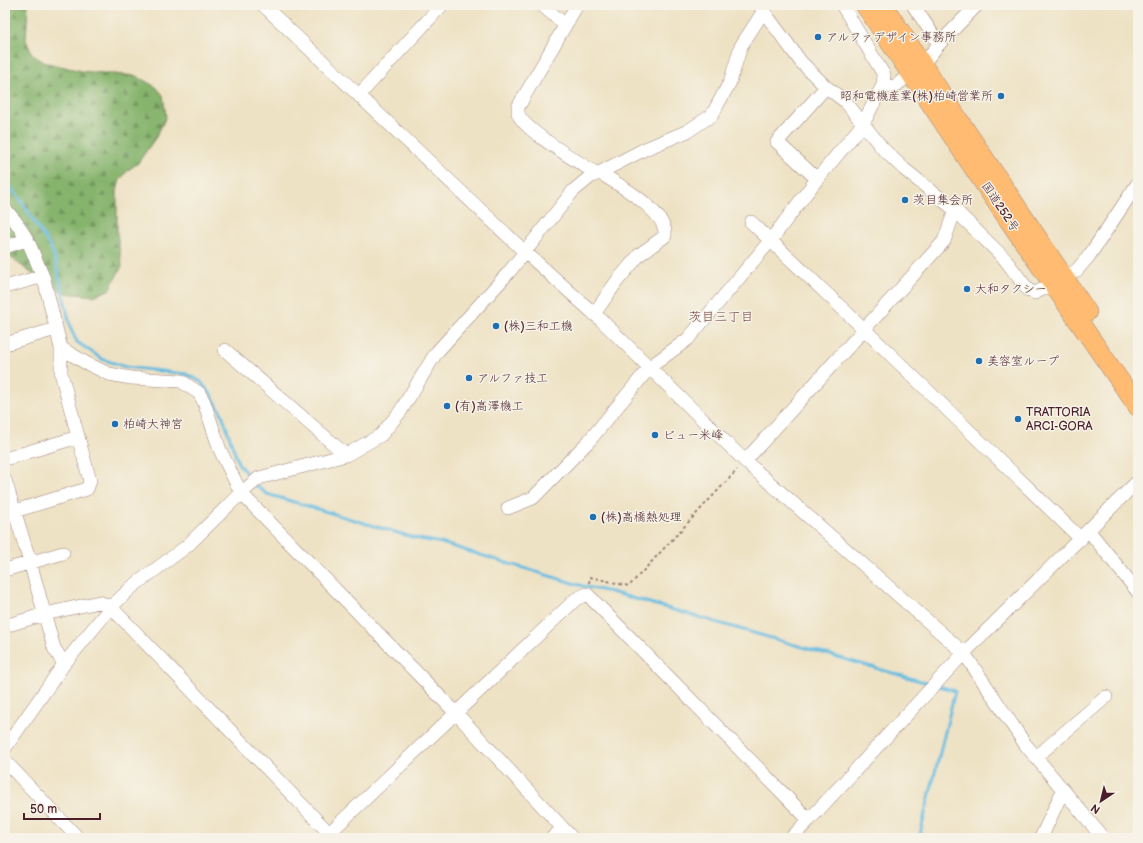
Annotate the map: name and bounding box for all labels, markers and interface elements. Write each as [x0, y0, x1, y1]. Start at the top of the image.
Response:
place label: アルファデザイン事務所 [826, 30, 957, 45]
marker: アルファデザイン事務所 [813, 32, 823, 42]
place label: 昭和電機産業(株)柏崎営業所 [840, 89, 993, 104]
marker: 昭和電機産業(株)柏崎営業所 [996, 91, 1006, 101]
street label: 国道252号 [978, 179, 1022, 235]
place label: 茨目集会所 [913, 193, 973, 208]
marker: 茨目集会所 [900, 195, 910, 205]
place label: 大和タクシー [975, 282, 1047, 297]
marker: 大和タクシー [962, 284, 972, 294]
district label: 茨目三丁目 [688, 309, 754, 325]
place label: (株)三和工機 [504, 319, 573, 334]
marker: (株)三和工機 [491, 321, 501, 331]
place label: 美容室ループ [987, 354, 1059, 369]
marker: 美容室ループ [974, 356, 984, 366]
place label: アルファ技工 [477, 371, 548, 386]
marker: アルファ技工 [464, 373, 474, 383]
place label: (有)高澤機工 [455, 399, 524, 414]
marker: (有)高澤機工 [442, 401, 452, 411]
place label: TRATTORIA ARCI-GORA [1026, 405, 1093, 434]
marker: TRATTORIA ARCI-GORA [1013, 414, 1023, 424]
place label: 柏崎大神宮 [123, 417, 183, 432]
marker: 柏崎大神宮 [110, 419, 120, 429]
place label: ビュー米峰 [663, 428, 723, 443]
marker: ビュー米峰 [650, 430, 660, 440]
place label: (株)高橋熱処理 [601, 510, 682, 525]
marker: (株)高橋熱処理 [588, 512, 598, 522]
north arrow [1081, 781, 1121, 821]
scale bar [24, 795, 100, 821]
text: N [1088, 801, 1103, 816]
text: 50 m [30, 802, 57, 817]

